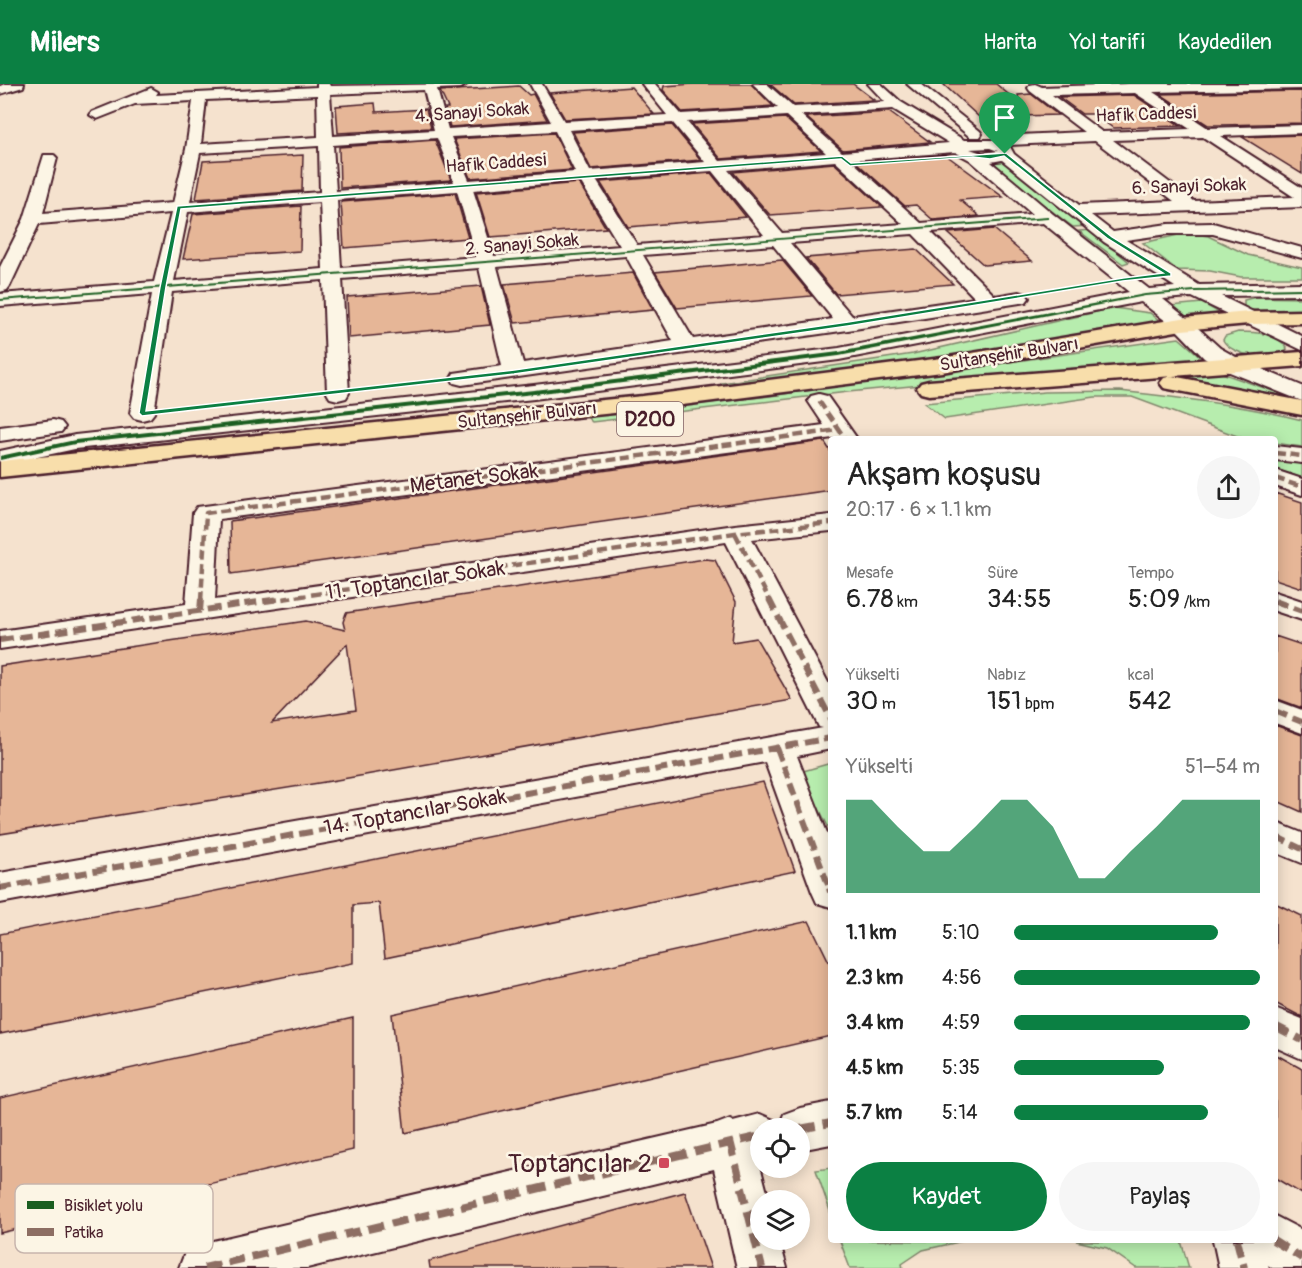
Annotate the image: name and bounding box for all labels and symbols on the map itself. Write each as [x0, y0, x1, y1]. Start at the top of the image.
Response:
pin [979, 92, 1030, 154]
street label: 4. Sanayi Sokak [414, 97, 530, 128]
street label: Hafik Caddesi [1095, 101, 1197, 128]
street label: Hafik Caddesi [445, 149, 547, 178]
street label: 6. Sanayi Sokak [1131, 173, 1247, 200]
street label: 2. Sanayi Sokak [464, 228, 580, 261]
street label: Sultanşehir Bulvarı [938, 332, 1080, 377]
street label: Sultanşehir Bulvarı [456, 397, 598, 434]
road number: D200 [617, 402, 683, 436]
street label: Metanet Sokak [408, 457, 540, 500]
street label: 11. Toptancılar Sokak [324, 554, 507, 606]
street label: 14. Toptancılar Sokak [322, 783, 509, 842]
place label: Toptancılar 2 [508, 1148, 652, 1180]
marker: Toptancılar 2 [657, 1156, 671, 1170]
legend [15, 1184, 213, 1253]
text: Bisiklet yolu [64, 1196, 143, 1216]
text: Patika [64, 1223, 103, 1243]

